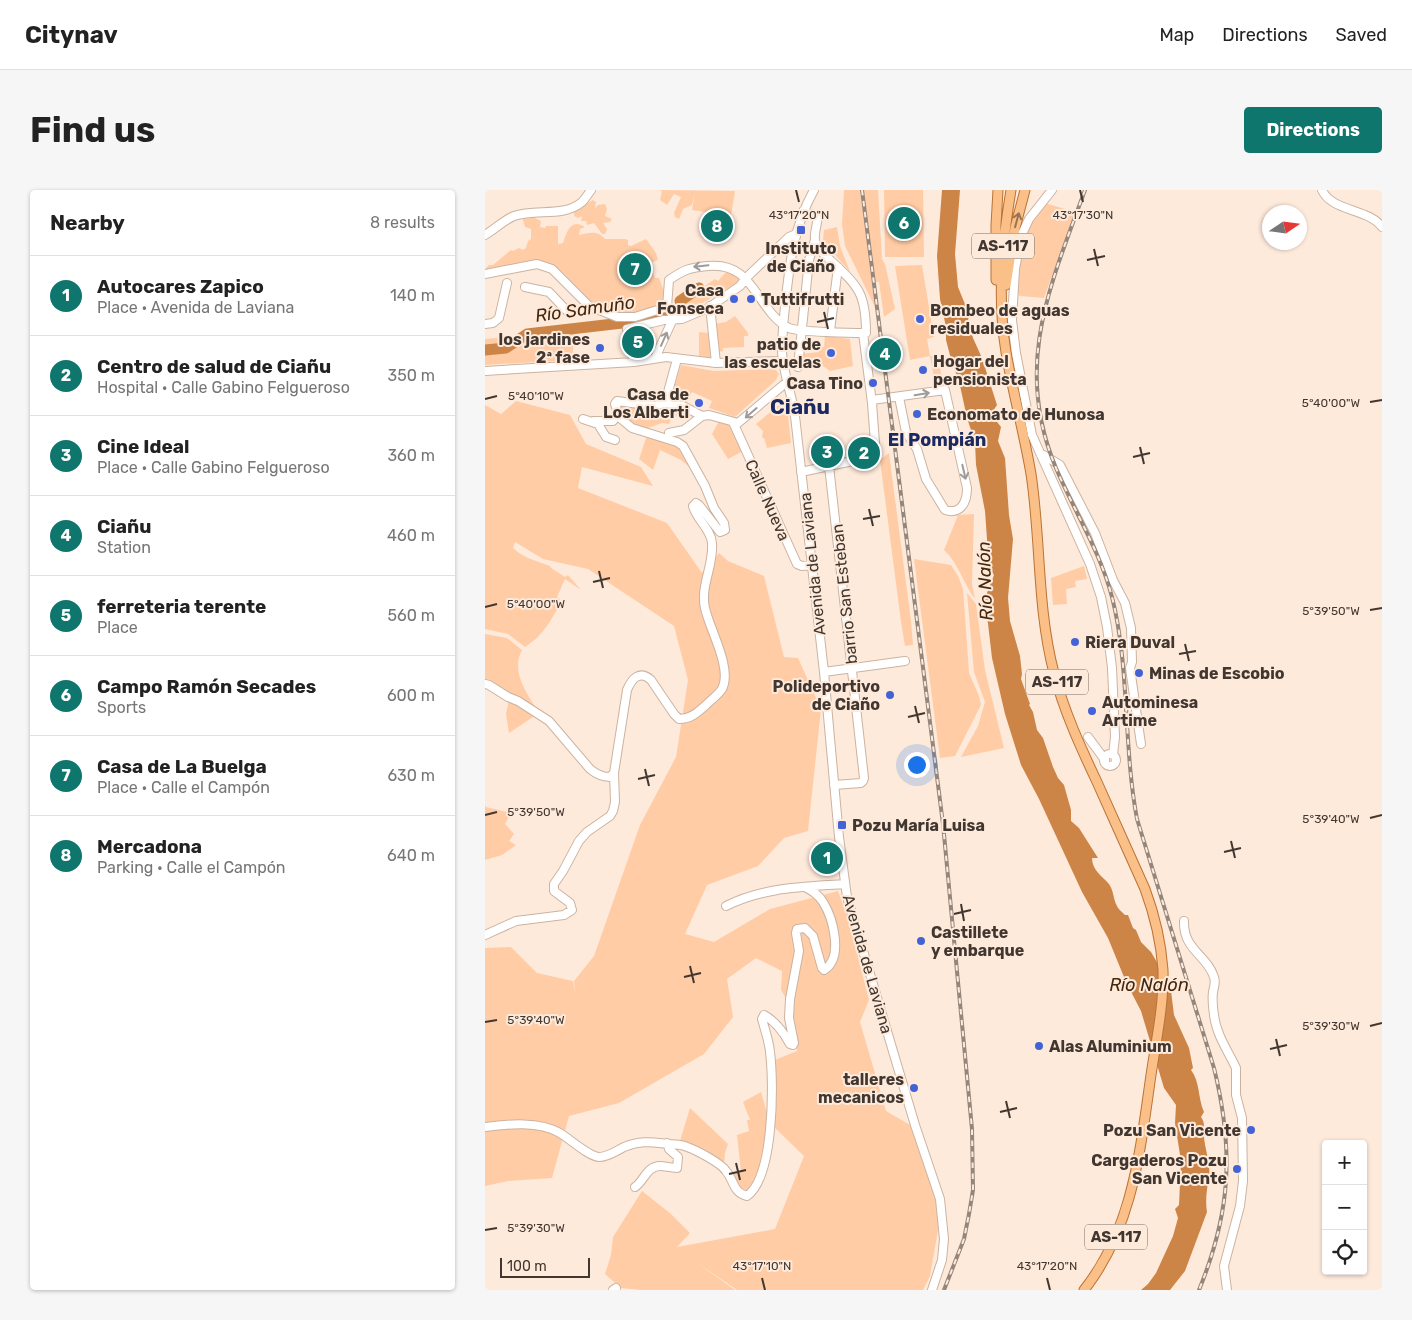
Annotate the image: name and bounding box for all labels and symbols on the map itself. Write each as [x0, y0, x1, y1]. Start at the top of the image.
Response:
pin: 6 [888, 204, 920, 242]
north arrow [1262, 205, 1307, 250]
pin: 8 [701, 207, 733, 245]
text: 43°17'20"N [769, 208, 829, 222]
text: 43°17'30"N [1053, 208, 1113, 222]
one-way arrow [1013, 212, 1023, 228]
marker: Instituto de Ciaño [795, 224, 807, 236]
road number: AS-117 [972, 234, 1034, 258]
place label: Instituto de Ciaño [765, 239, 837, 276]
pin: 7 [619, 250, 651, 288]
one-way arrow [693, 261, 709, 271]
place label: Casa Fonseca [657, 281, 724, 318]
place label: Tuttifrutti [761, 290, 844, 309]
water label: Río Samuño [534, 291, 636, 327]
marker: Casa Fonseca [728, 293, 740, 305]
marker: Tuttifrutti [745, 293, 757, 305]
place label: Bombeo de aguas residuales [930, 301, 1070, 338]
marker: Bombeo de aguas residuales [914, 313, 926, 325]
pin: 5 [622, 323, 654, 361]
place label: los jardines 2ª fase [499, 330, 590, 367]
one-way arrow [660, 332, 670, 347]
place label: patio de las escuelas [724, 335, 821, 372]
pin: 4 [869, 335, 901, 373]
marker: los jardines 2ª fase [594, 342, 606, 354]
marker: patio de las escuelas [825, 347, 837, 359]
place label: Hogar del pensionista [933, 352, 1027, 389]
marker: Hogar del pensionista [917, 364, 929, 376]
place label: Casa Tino [786, 374, 863, 393]
marker: Casa Tino [867, 377, 879, 389]
place label: Casa de Los Alberti [603, 385, 689, 422]
one-way arrow [914, 388, 930, 398]
text: 5°40'10"W [508, 389, 564, 403]
district label: Ciañu [770, 394, 830, 419]
text: 5°40'00"W [1302, 396, 1361, 410]
marker: Casa de Los Alberti [693, 397, 705, 409]
place label: Economato de Hunosa [927, 405, 1105, 424]
one-way arrow [745, 407, 758, 419]
marker: Economato de Hunosa [911, 408, 923, 420]
district label: El Pompián [888, 429, 986, 451]
pin: 3 [811, 433, 843, 471]
pin: 2 [848, 434, 880, 472]
street label: Calle Nueva [741, 457, 794, 544]
one-way arrow [959, 463, 969, 479]
street label: Avenida de Laviana [796, 491, 829, 636]
street label: barrio San Esteban [828, 523, 861, 665]
water label: Río Nalón [973, 541, 997, 621]
text: 5°40'00"W [507, 597, 566, 611]
text: 5°39'50"W [1302, 604, 1360, 618]
place label: Riera Duval [1085, 633, 1175, 652]
marker: Riera Duval [1069, 636, 1081, 648]
place label: Minas de Escobio [1149, 664, 1285, 683]
marker: Minas de Escobio [1133, 667, 1145, 679]
road number: AS-117 [1026, 670, 1088, 694]
place label: Polideportivo de Ciaño [773, 677, 880, 714]
marker: Polideportivo de Ciaño [884, 689, 896, 701]
place label: Autominesa Artime [1102, 693, 1198, 730]
marker: Autominesa Artime [1086, 705, 1098, 717]
your location [904, 752, 930, 778]
text: 5°39'50"W [507, 805, 565, 819]
text: 5°39'40"W [1302, 812, 1360, 826]
place label: Pozu María Luisa [852, 816, 985, 835]
marker: Pozu María Luisa [836, 819, 848, 831]
pin: 1 [811, 839, 843, 877]
street label: Avenida de Laviana [839, 892, 896, 1036]
place label: Castillete y embarque [931, 923, 1024, 960]
marker: Castillete y embarque [915, 935, 927, 947]
water label: Río Nalón [1109, 974, 1189, 996]
text: 5°39'40"W [507, 1013, 565, 1027]
text: 5°39'30"W [1302, 1019, 1360, 1033]
place label: Alas Aluminium [1049, 1037, 1172, 1056]
marker: Alas Aluminium [1033, 1040, 1045, 1052]
place label: talleres mecanicos [818, 1070, 904, 1107]
marker: talleres mecanicos [908, 1082, 920, 1094]
place label: Pozu San Vicente [1103, 1121, 1241, 1140]
marker: Pozu San Vicente [1245, 1124, 1257, 1136]
place label: Cargaderos Pozu San Vicente [1091, 1151, 1227, 1188]
marker: Cargaderos Pozu San Vicente [1231, 1163, 1243, 1175]
text: 5°39'30"W [507, 1221, 565, 1235]
road number: AS-117 [1085, 1224, 1147, 1250]
scale bar [500, 1255, 590, 1278]
text: 43°17'10"N [733, 1259, 791, 1273]
text: 43°17'20"N [1017, 1259, 1077, 1273]

